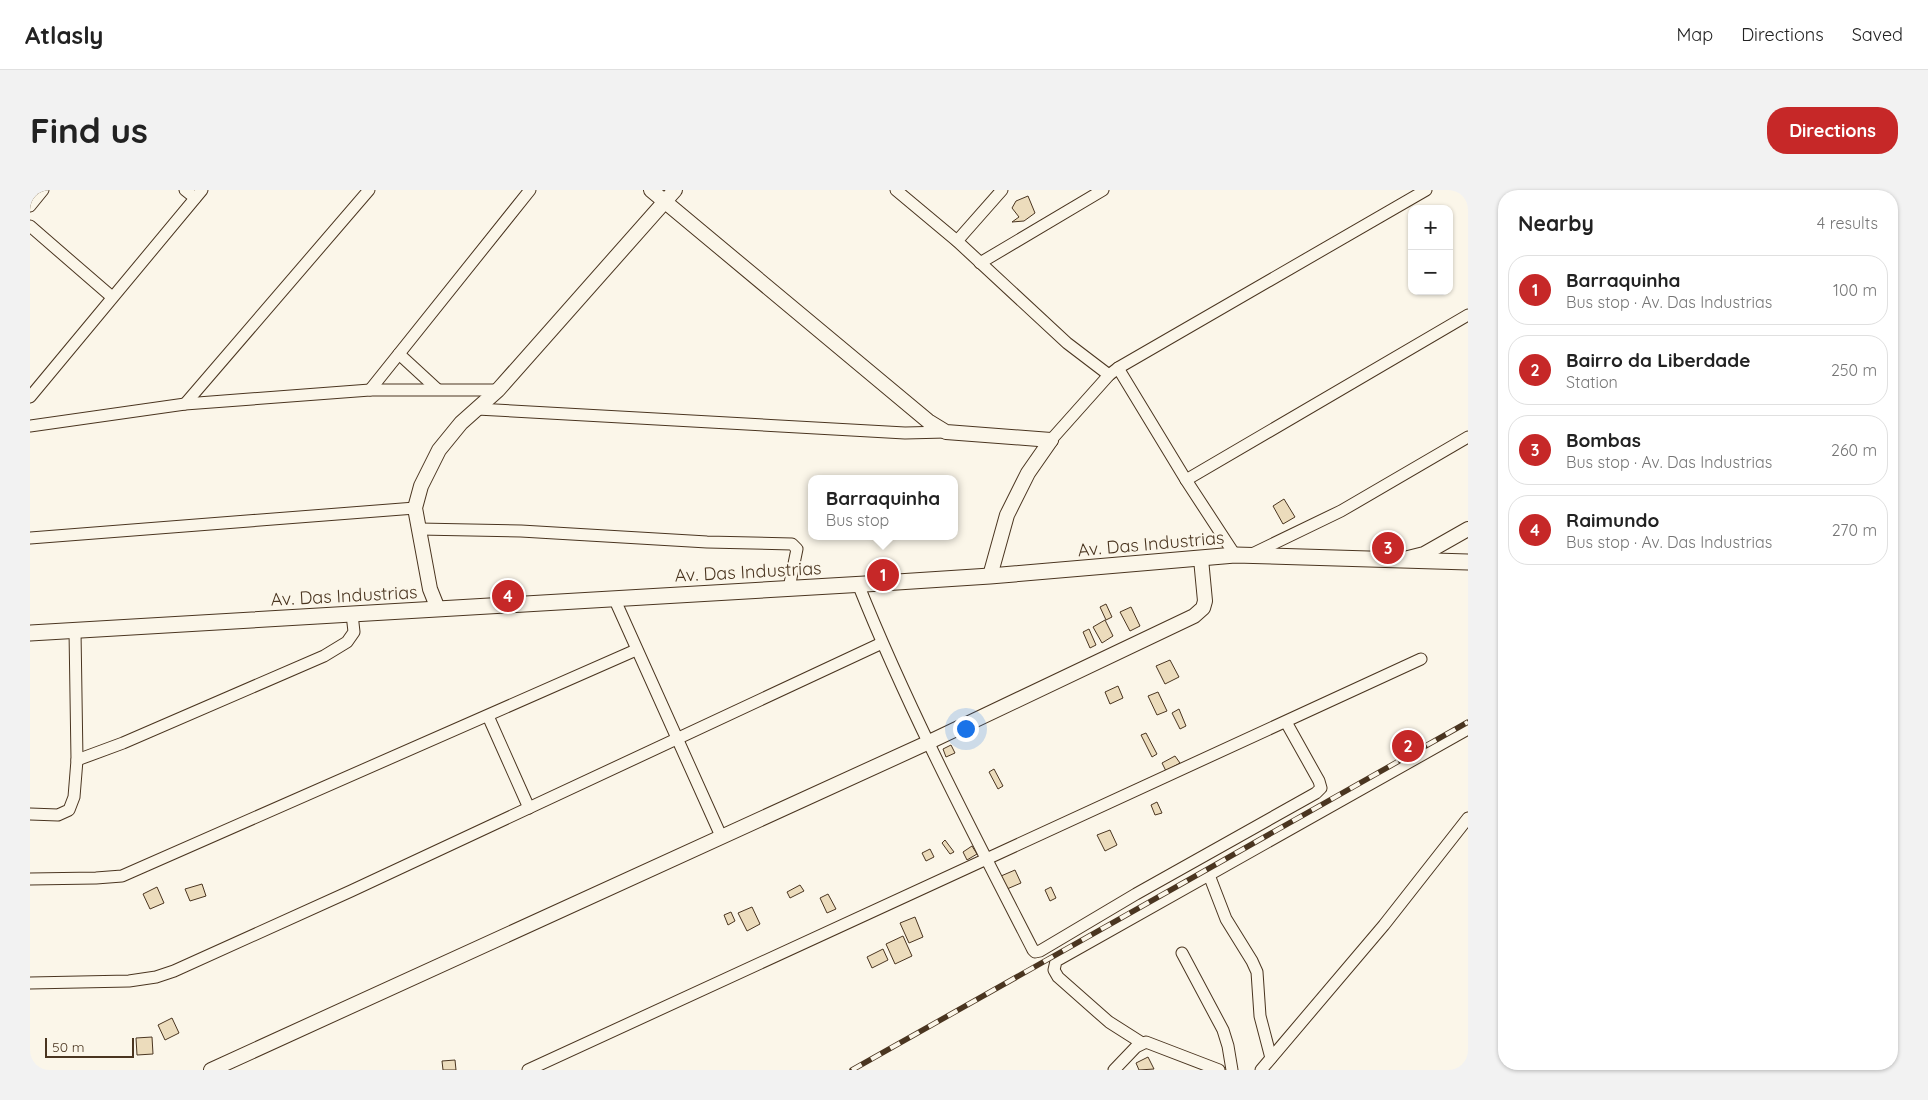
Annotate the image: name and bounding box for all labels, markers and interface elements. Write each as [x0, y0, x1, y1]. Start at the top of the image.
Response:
text: Atlasly [25, 20, 103, 50]
text: Map [1676, 23, 1713, 46]
text: Directions [1741, 23, 1824, 46]
text: Saved [1852, 23, 1903, 46]
button: Directions [1767, 107, 1898, 154]
text: Find us [30, 108, 148, 152]
map controls [1408, 205, 1453, 295]
button: + [1408, 205, 1453, 250]
text: Nearby [1518, 210, 1594, 236]
text: 4 results [1817, 213, 1878, 233]
button: − [1408, 250, 1453, 295]
text: Barraquinha [1566, 268, 1681, 292]
text: 1 [1532, 280, 1538, 300]
text: 100 m [1833, 280, 1877, 300]
text: Bus stop · Av. Das Industrias [1566, 292, 1772, 312]
text: Bairro da Liberdade [1566, 348, 1750, 372]
text: 2 [1530, 360, 1540, 380]
text: 250 m [1831, 360, 1877, 380]
text: Station [1566, 372, 1618, 392]
text: Bombas [1566, 428, 1641, 452]
text: 3 [1531, 440, 1539, 460]
text: 260 m [1831, 440, 1877, 460]
text: Bus stop · Av. Das Industrias [1566, 452, 1772, 472]
popup [808, 475, 958, 540]
text: Barraquinha [826, 486, 940, 510]
text: Raimundo [1566, 508, 1659, 532]
text: Bus stop [826, 510, 889, 530]
text: 4 [1530, 520, 1540, 540]
text: 270 m [1832, 520, 1877, 540]
street label: Av. Das Industrias [1077, 526, 1225, 561]
pin: 3 [1372, 529, 1404, 567]
text: Bus stop · Av. Das Industrias [1566, 532, 1772, 552]
street label: Av. Das Industrias [674, 556, 822, 587]
pin: 1 [867, 556, 899, 594]
pin: 4 [492, 577, 524, 615]
street label: Av. Das Industrias [270, 580, 418, 611]
your location [953, 716, 979, 742]
pin: 2 [1392, 727, 1424, 765]
scale bar [45, 1035, 134, 1058]
text: 50 m [52, 1038, 85, 1056]

